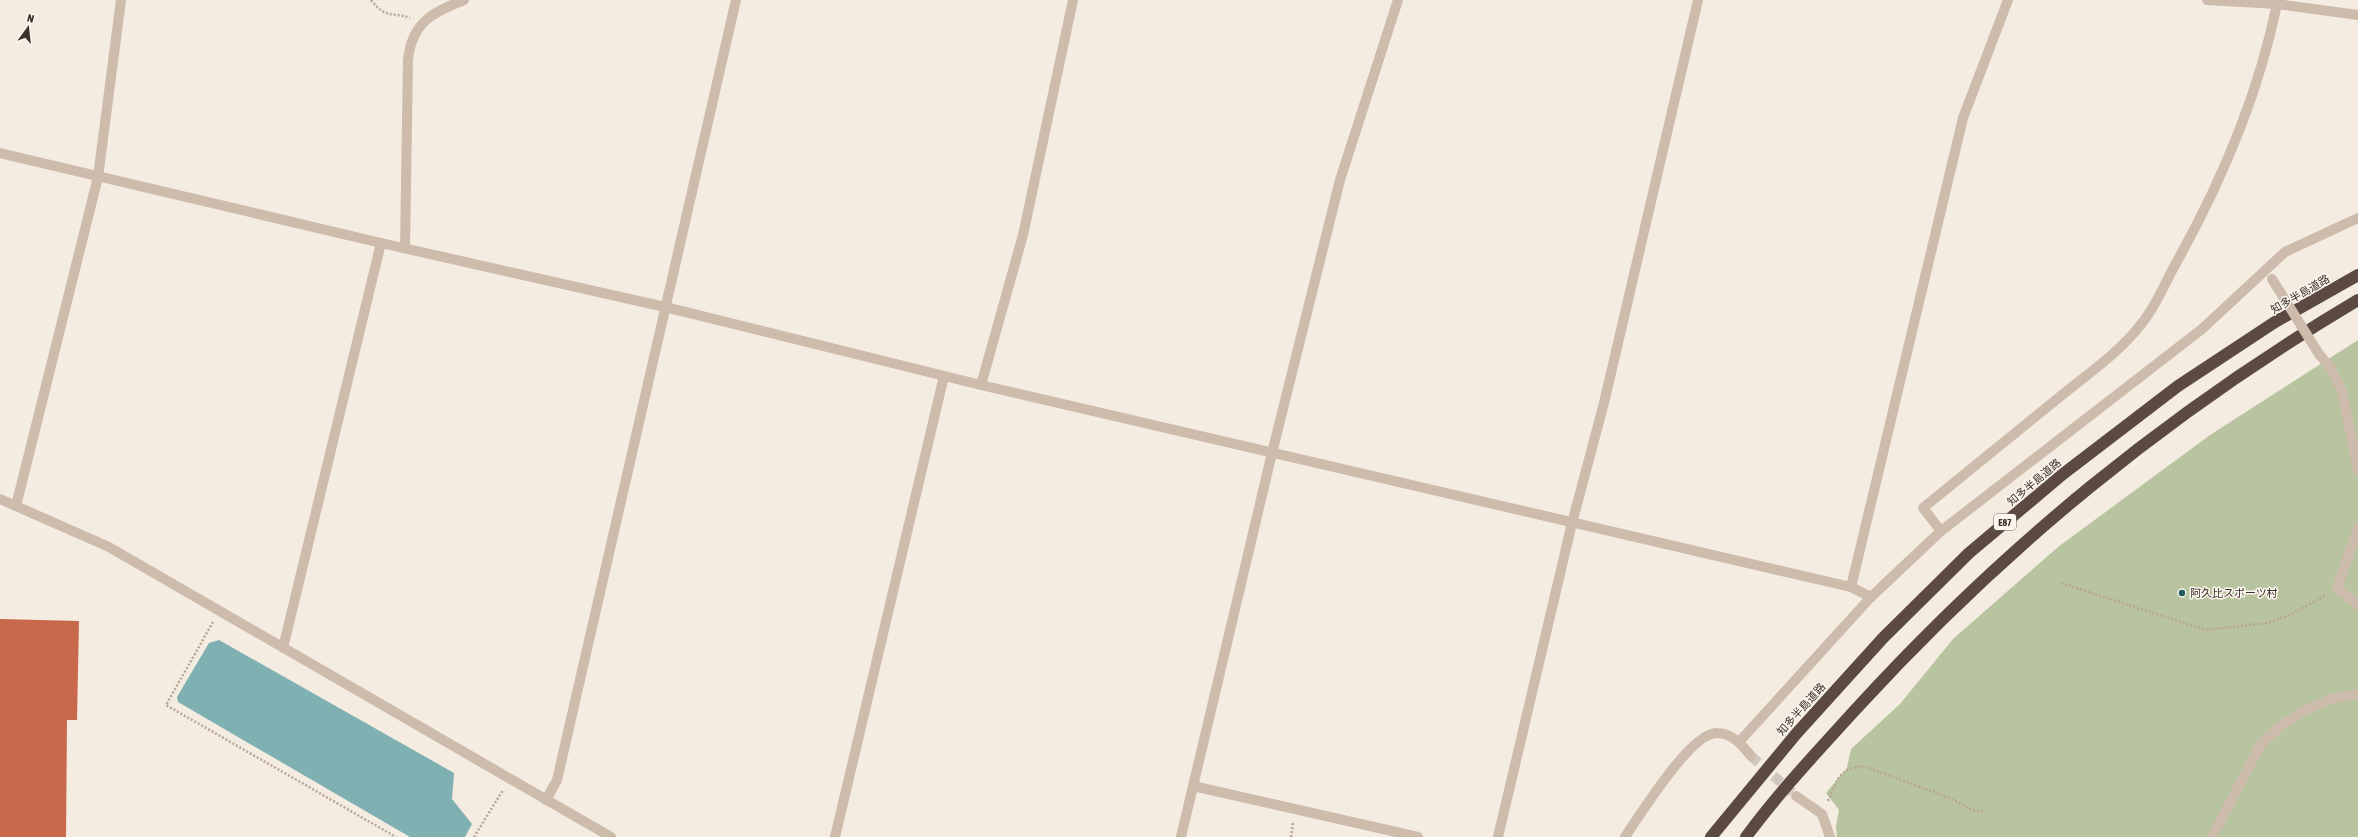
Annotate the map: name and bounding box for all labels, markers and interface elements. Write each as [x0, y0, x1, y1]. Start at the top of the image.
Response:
north arrow [8, 8, 48, 48]
text: N [26, 12, 35, 25]
street label: 知多半島道路 [2268, 272, 2332, 316]
street label: 知多半島道路 [2005, 456, 2063, 508]
road number: E87 [1994, 514, 2016, 530]
place label: 阿久比スポーツ村 [2190, 587, 2278, 599]
marker: 阿久比スポーツ村 [2177, 588, 2187, 598]
street label: 知多半島道路 [1774, 680, 1828, 738]

